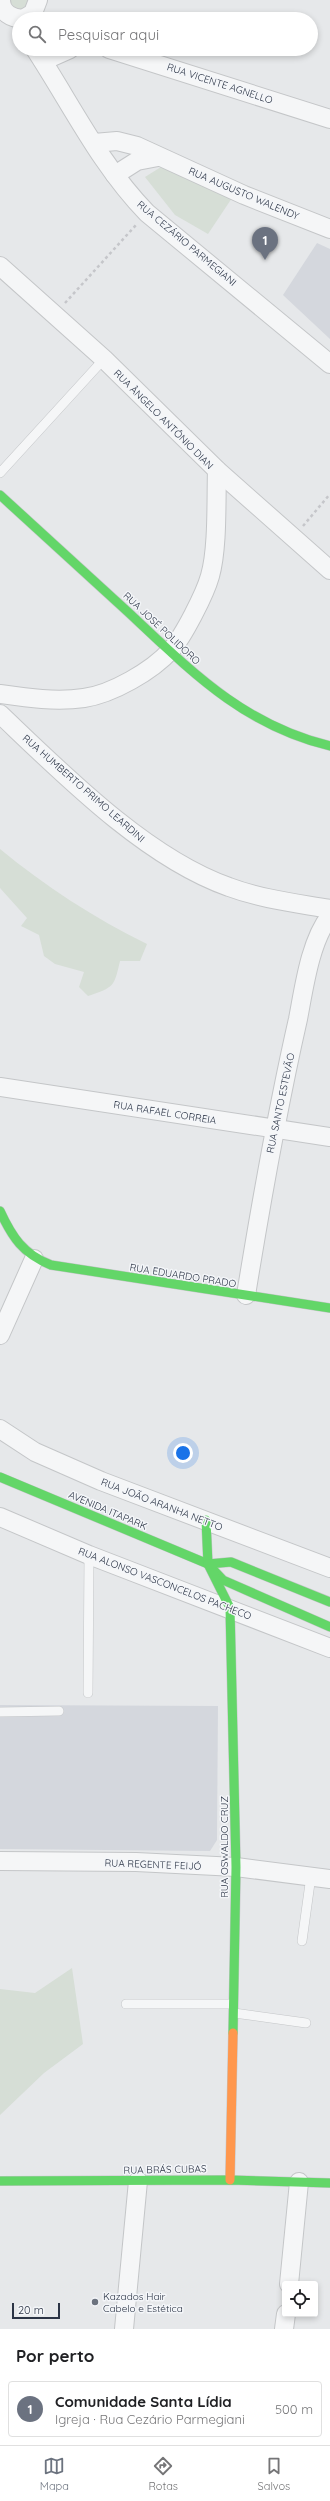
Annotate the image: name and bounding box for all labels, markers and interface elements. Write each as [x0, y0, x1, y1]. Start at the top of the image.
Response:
search box [12, 12, 318, 56]
icon: search [26, 23, 48, 45]
text: Pesquisar aqui [58, 25, 159, 44]
street label: RUA VICENTE AGNELLO [165, 60, 275, 107]
street label: RUA AUGUSTO WALENDY [187, 164, 301, 223]
street label: RUA CEZÁRIO PARMEGIANI [134, 198, 239, 289]
pin: 1 [252, 227, 278, 260]
street label: RUA ÂNGELO ANTÔNIO DIAN [111, 367, 216, 472]
street label: RUA JOSÉ POLIDORO [120, 589, 203, 668]
street label: RUA HUMBERTO PRIMO LEARDINI [20, 732, 148, 845]
street label: RUA SANTO ESTEVÃO [263, 1051, 298, 1154]
street label: RUA RAFAEL CORREIA [113, 1098, 218, 1127]
street label: RUA EDUARDO PRADO [129, 1261, 237, 1290]
your location [173, 1443, 193, 1463]
street label: RUA JOÃO ARANHA NETTO [99, 1475, 225, 1534]
street label: AVENIDA ITAPARK [67, 1488, 149, 1533]
street label: RUA ALONSO VASCONCELOS PACHECO [76, 1544, 254, 1623]
street label: RUA OSWALDO CRUZ [218, 1796, 231, 1898]
street label: RUA REGENTE FEIJÓ [104, 1856, 202, 1873]
street label: RUA BRÁS CUBAS [123, 2162, 207, 2177]
map controls [282, 2281, 318, 2317]
button: locate [282, 2281, 318, 2317]
place label: Kazados Hair Cabelo e Estética [103, 2290, 183, 2315]
marker: Kazados Hair Cabelo e Estética [90, 2297, 100, 2307]
scale bar [12, 2301, 60, 2320]
text: 20 m [18, 2303, 44, 2317]
text: Por perto [16, 2345, 94, 2366]
text: Comunidade Santa Lídia [55, 2392, 232, 2411]
text: 1 [27, 2401, 33, 2417]
text: 500 m [275, 2401, 313, 2417]
text: Igreja · Rua Cezário Parmegiani [55, 2411, 245, 2427]
tab: Mapa [40, 2455, 69, 2493]
tab: Rotas [148, 2455, 178, 2493]
tab: Salvos [258, 2455, 290, 2493]

